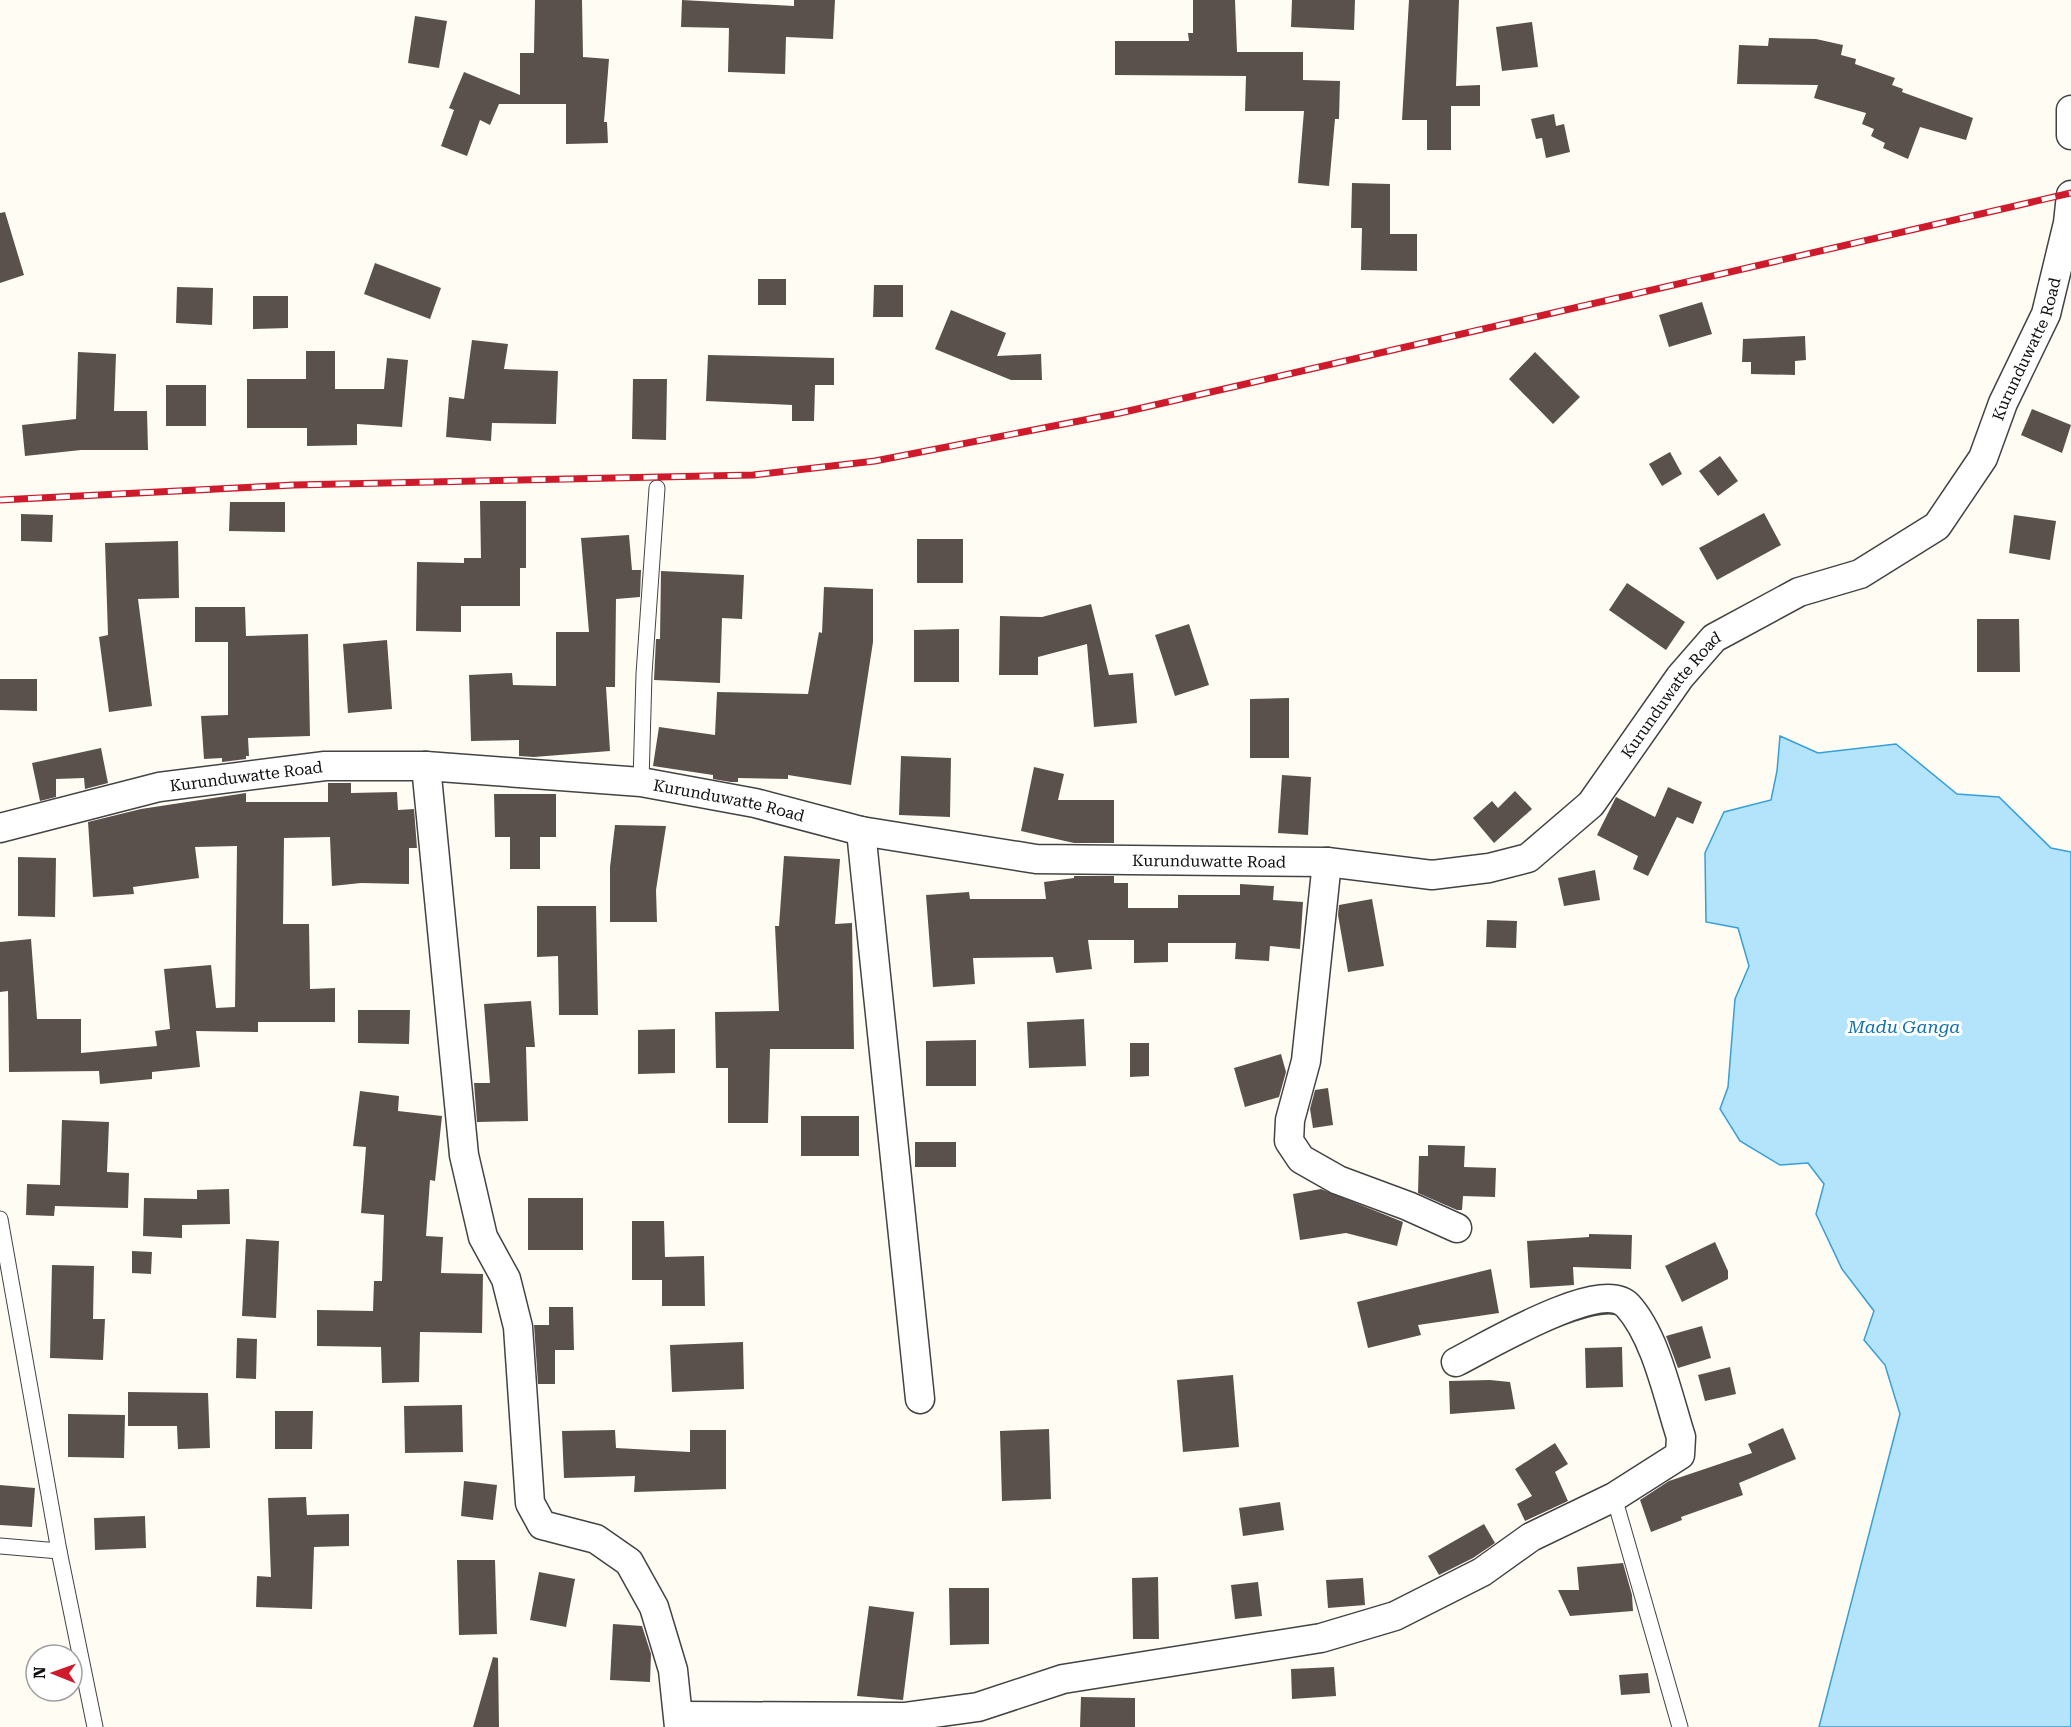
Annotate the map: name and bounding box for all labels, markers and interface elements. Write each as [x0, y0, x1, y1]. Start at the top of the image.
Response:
street label: Kurunduwatte Road [1988, 276, 2064, 423]
street label: Kurunduwatte Road [1617, 627, 1724, 762]
street label: Kurunduwatte Road [169, 757, 324, 796]
street label: Kurunduwatte Road [652, 775, 807, 826]
street label: Kurunduwatte Road [1132, 851, 1286, 872]
water label: Madu Ganga [1847, 1016, 1960, 1037]
north arrow [24, 1643, 84, 1703]
text: N [30, 1666, 49, 1679]

